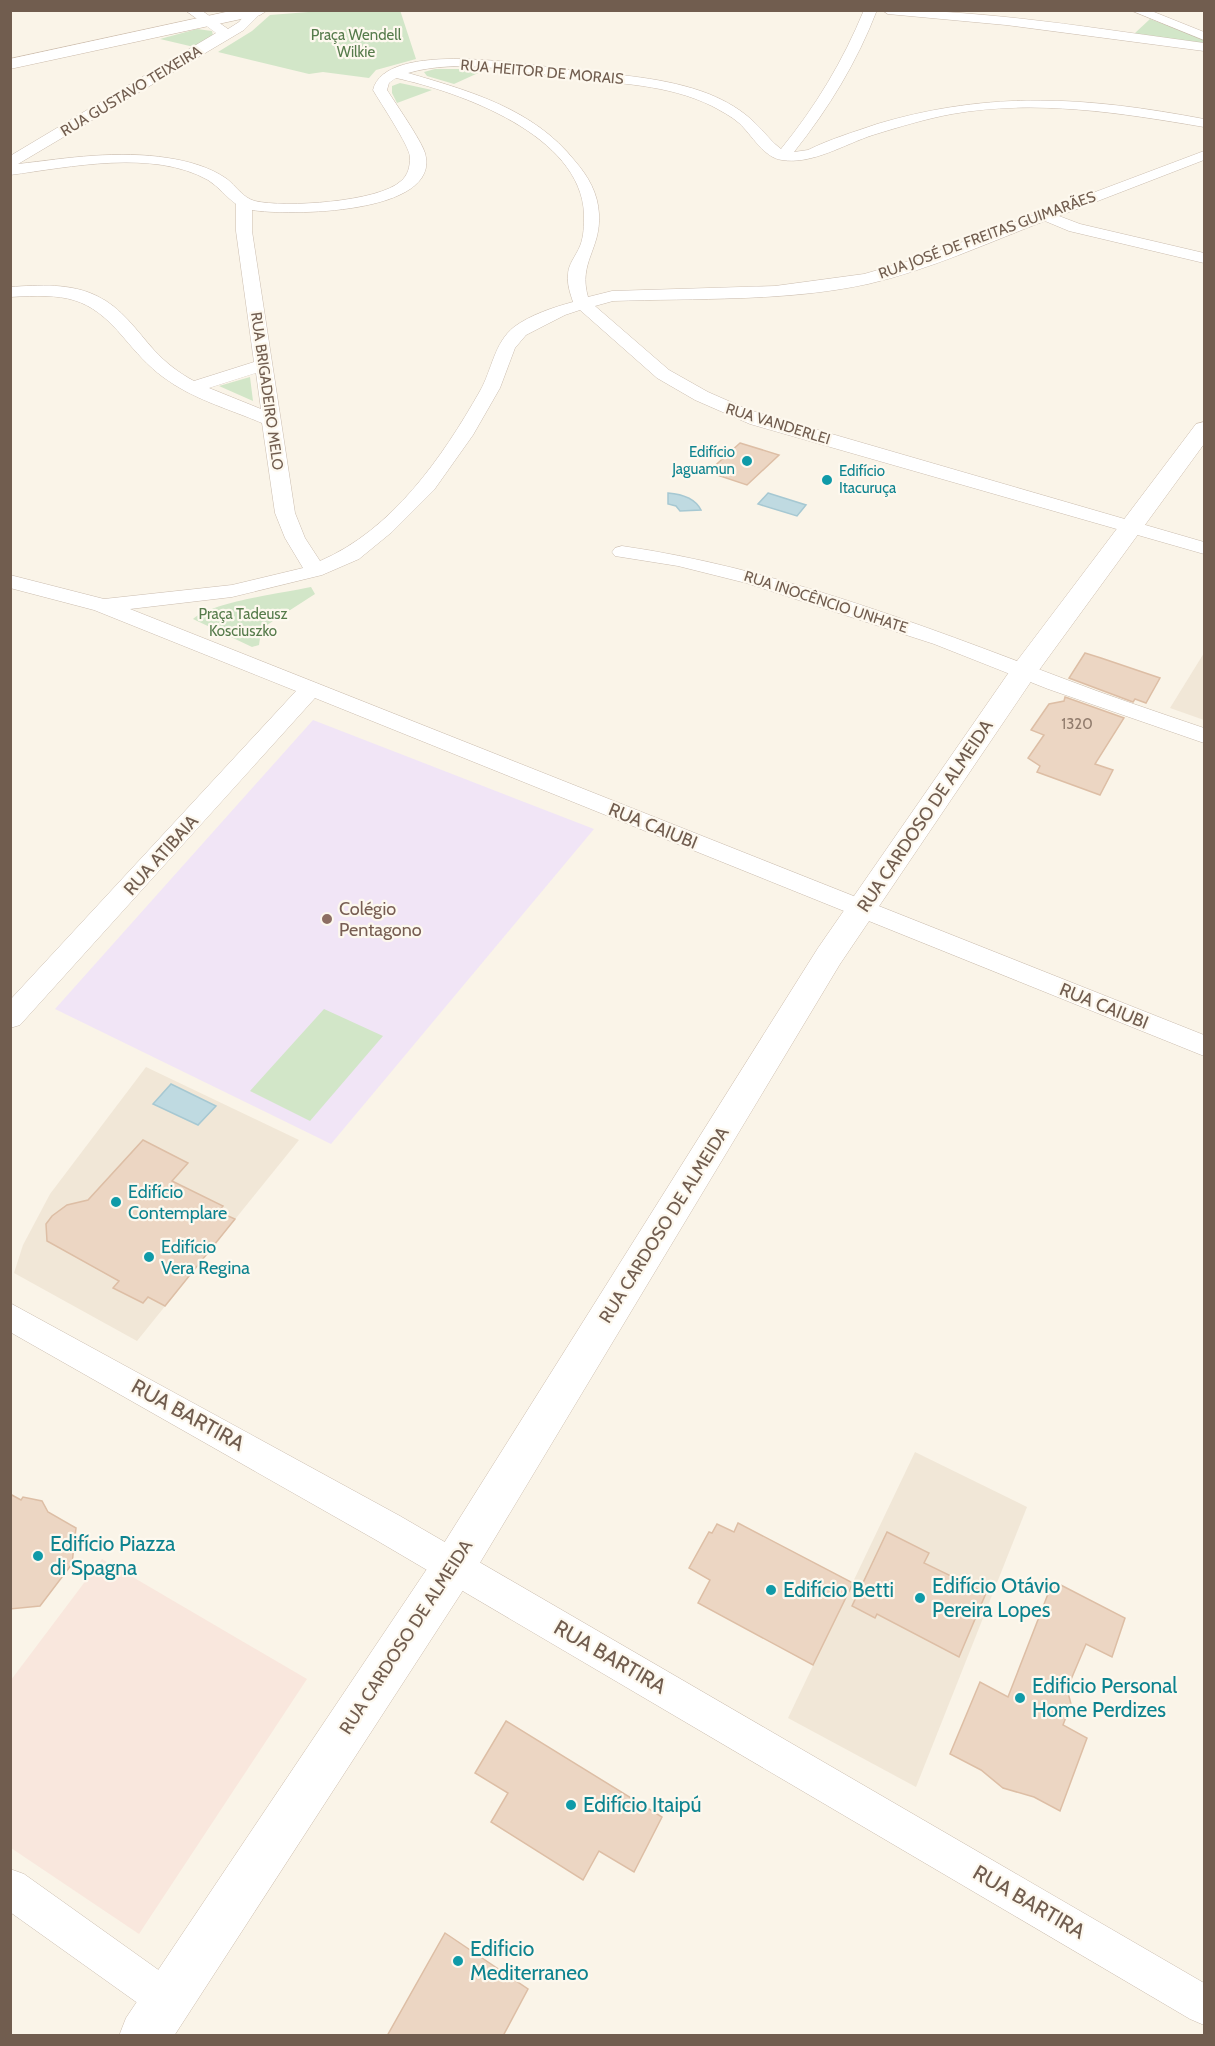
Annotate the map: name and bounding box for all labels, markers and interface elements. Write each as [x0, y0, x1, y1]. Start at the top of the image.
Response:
park label: Praça Wendell Wilkie [311, 26, 402, 61]
street label: RUA GUSTAVO TEIXEIRA [57, 41, 205, 140]
street label: RUA HEITOR DE MORAIS [460, 56, 625, 88]
street label: RUA JOSÉ DE FREITAS GUIMARÃES [876, 186, 1098, 283]
street label: RUA BRIGADEIRO MELO [247, 311, 287, 471]
street label: RUA VANDERLEI [724, 400, 832, 448]
place label: Edifício Jaguamun [671, 443, 735, 478]
marker: Edifício Jaguamun [740, 454, 754, 468]
place label: Edifício Itacuruça [839, 462, 897, 497]
marker: Edifício Itacuruça [820, 473, 834, 487]
street label: RUA INOCÊNCIO UNHATE [742, 566, 910, 637]
park label: Praça Tadeusz Kosciuszko [198, 605, 288, 640]
house number: 1320 [1061, 715, 1093, 733]
street label: RUA CARDOSO DE ALMEIDA [852, 716, 998, 916]
street label: RUA CAIUBI [605, 798, 701, 854]
street label: RUA ATIBAIA [119, 810, 203, 900]
place label: Colégio Pentagono [339, 898, 422, 941]
marker: Colégio Pentagono [320, 912, 334, 926]
street label: RUA CAIUBI [1056, 978, 1152, 1034]
street label: RUA CARDOSO DE ALMEIDA [594, 1123, 734, 1327]
place label: Edifício Contemplare [128, 1181, 227, 1224]
marker: Edifício Contemplare [109, 1195, 123, 1209]
place label: Edifício Vera Regina [161, 1236, 250, 1279]
marker: Edifício Vera Regina [142, 1250, 156, 1264]
street label: RUA BARTIRA [127, 1373, 249, 1456]
place label: Edifício Piazza di Spagna [50, 1531, 175, 1580]
street label: RUA CARDOSO DE ALMEIDA [335, 1536, 477, 1738]
marker: Edifício Piazza di Spagna [31, 1549, 45, 1563]
place label: Edifício Otávio Pereira Lopes [932, 1573, 1060, 1622]
place label: Edifício Betti [783, 1577, 894, 1602]
marker: Edifício Betti [764, 1583, 778, 1597]
marker: Edifício Otávio Pereira Lopes [913, 1591, 927, 1605]
street label: RUA BARTIRA [550, 1614, 671, 1699]
place label: Edificio Personal Home Perdizes [1032, 1673, 1177, 1722]
marker: Edificio Personal Home Perdizes [1013, 1691, 1027, 1705]
place label: Edifício Itaipú [583, 1792, 702, 1817]
marker: Edifício Itaipú [564, 1798, 578, 1812]
street label: RUA BARTIRA [969, 1859, 1090, 1944]
place label: Edificio Mediterraneo [470, 1936, 589, 1985]
marker: Edificio Mediterraneo [451, 1954, 465, 1968]

